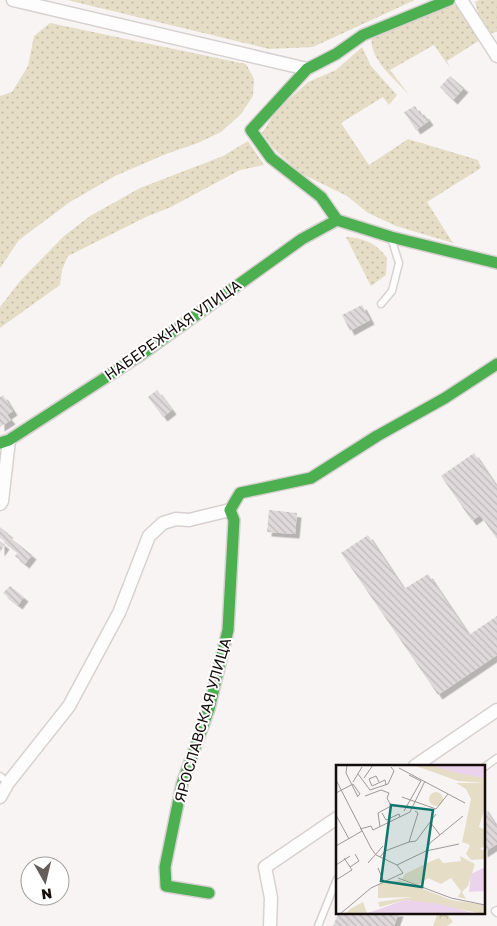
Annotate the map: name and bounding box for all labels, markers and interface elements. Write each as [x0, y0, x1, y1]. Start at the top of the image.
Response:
street label: НАБЕРЕЖНАЯ УЛИЦА [101, 275, 244, 383]
street label: ЯРОСЛАВСКАЯ УЛИЦА [170, 635, 234, 804]
inset map [336, 765, 484, 914]
north arrow [20, 856, 70, 906]
text: N [40, 885, 53, 904]

